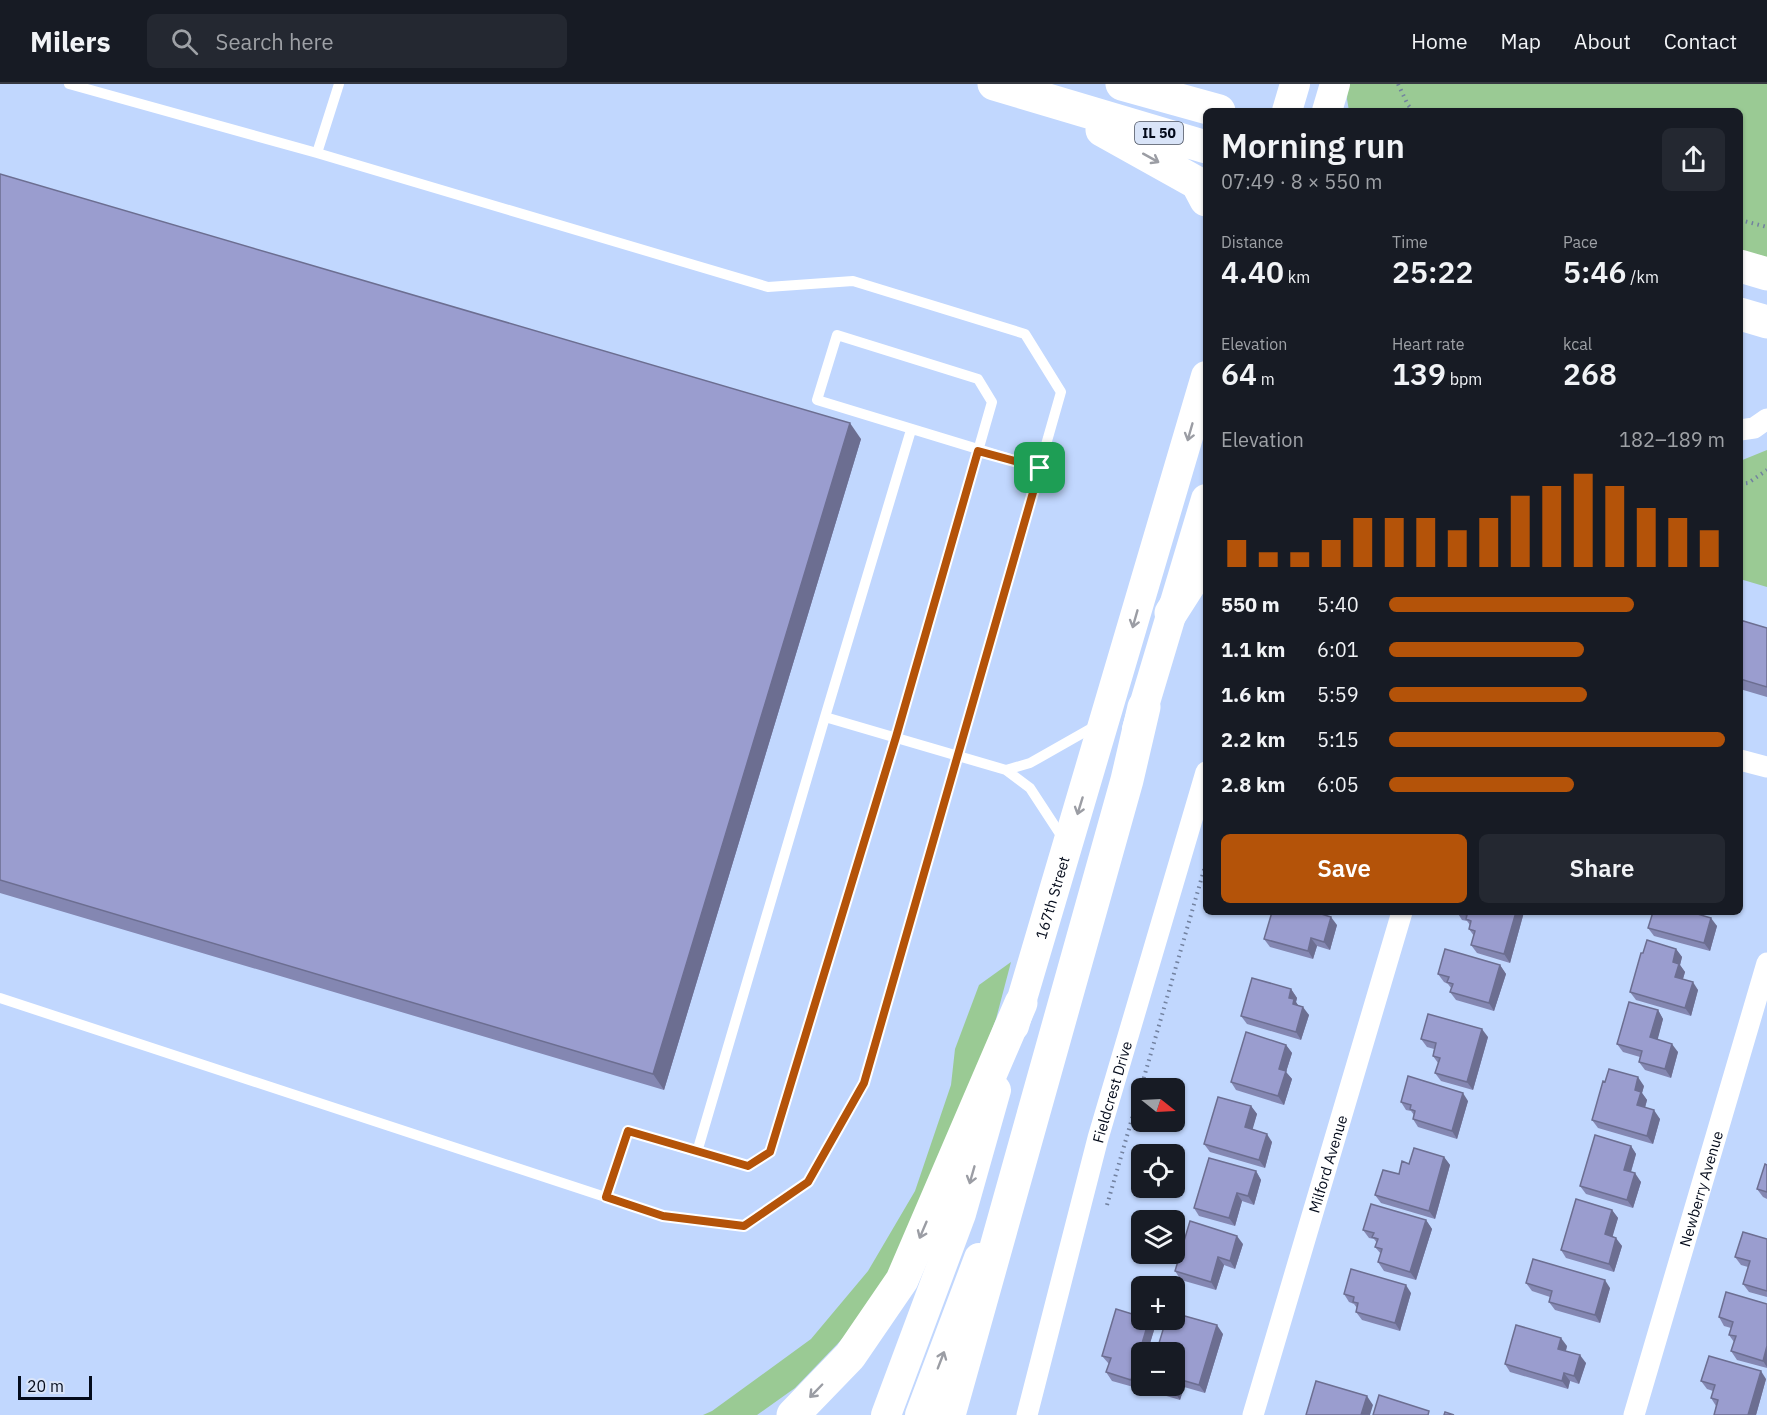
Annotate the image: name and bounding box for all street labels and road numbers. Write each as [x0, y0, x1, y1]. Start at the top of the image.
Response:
road number: IL 50 [1135, 122, 1183, 144]
street label: 167th Street [1031, 854, 1073, 941]
street label: Fieldcrest Drive [1088, 1039, 1136, 1145]
street label: Milford Avenue [1304, 1113, 1351, 1215]
street label: Newberry Avenue [1675, 1129, 1727, 1249]

